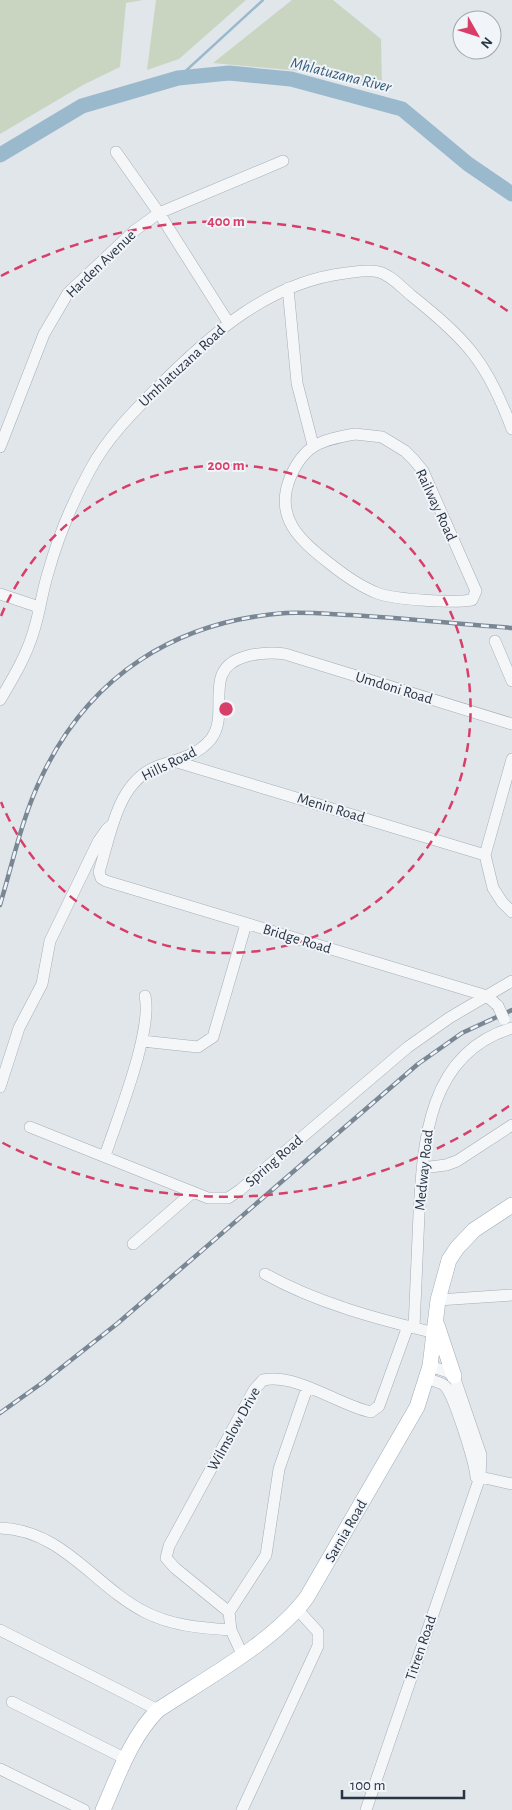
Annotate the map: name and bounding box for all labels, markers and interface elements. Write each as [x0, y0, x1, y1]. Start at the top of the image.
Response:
north arrow [452, 10, 502, 60]
text: N [478, 34, 495, 51]
water label: Mhlatuzana River [289, 55, 394, 95]
text: 400 m [207, 214, 245, 229]
street label: Harden Avenue [63, 227, 139, 301]
street label: Umhlatuzana Road [136, 322, 228, 410]
text: 200 m [207, 458, 245, 473]
street label: Railway Road [413, 467, 459, 544]
street label: Umdoni Road [354, 669, 435, 707]
centre of rings [217, 700, 235, 718]
street label: Hills Road [139, 744, 199, 784]
street label: Menin Road [295, 791, 367, 825]
street label: Bridge Road [261, 921, 333, 957]
street label: Medway Road [412, 1128, 436, 1211]
street label: Spring Road [243, 1132, 306, 1190]
street label: Wilmslow Drive [205, 1385, 263, 1473]
street label: Sarnia Road [322, 1497, 370, 1565]
street label: Titren Road [403, 1613, 439, 1682]
scale bar [342, 1768, 464, 1800]
text: 100 m [350, 1778, 385, 1793]

